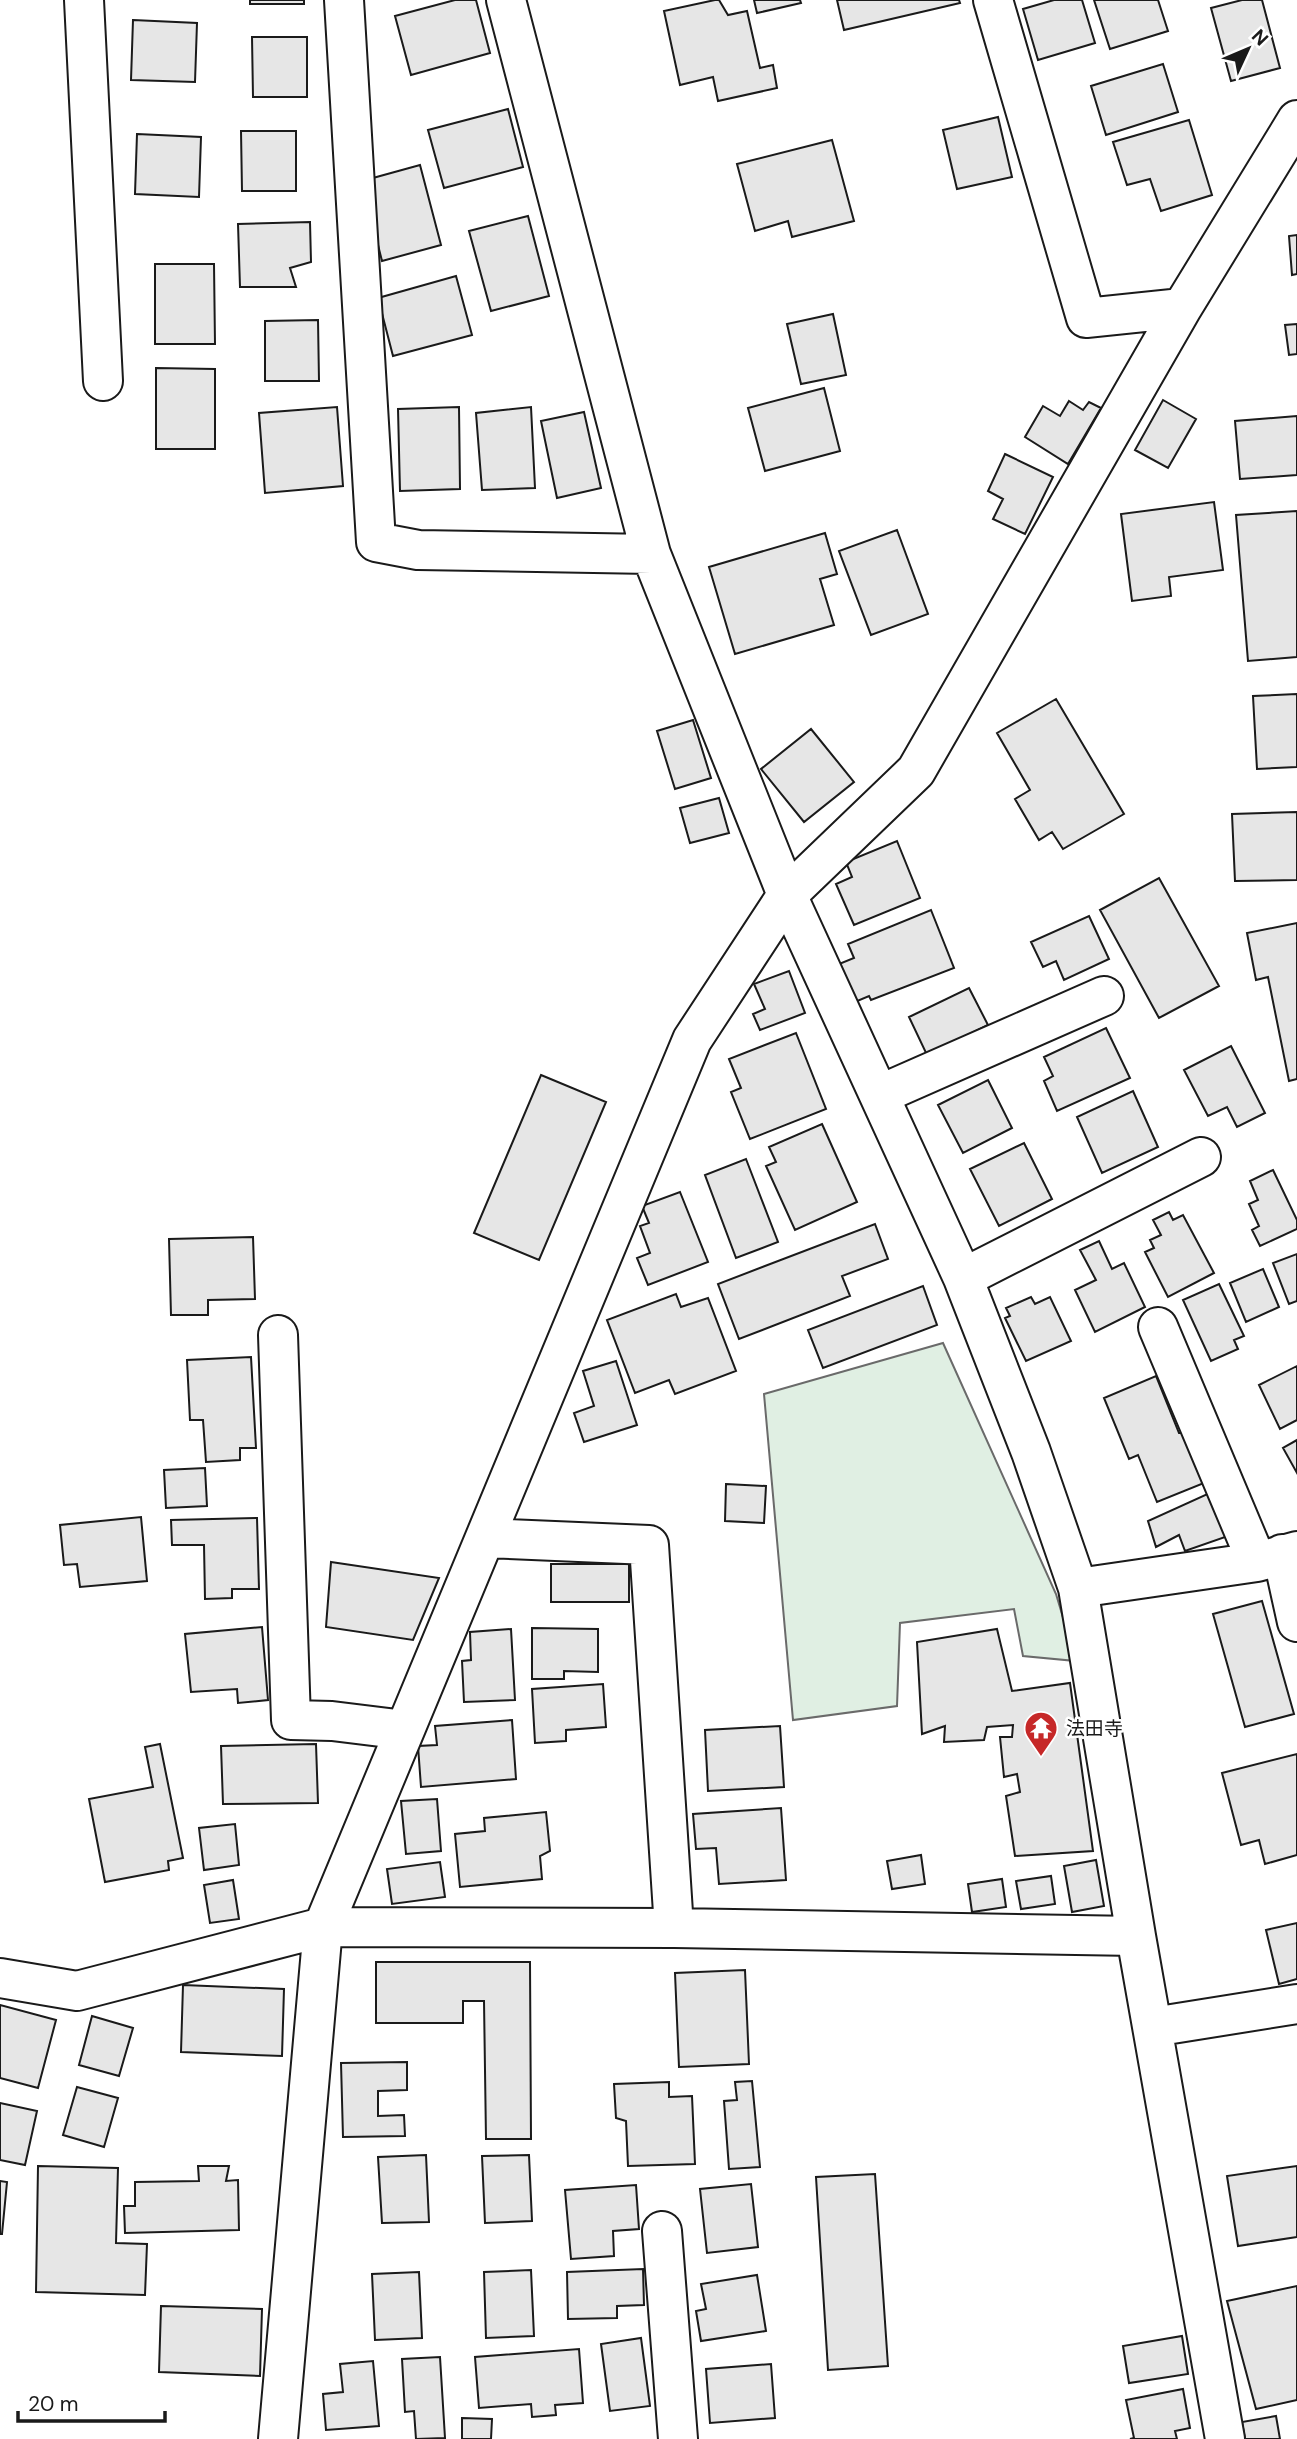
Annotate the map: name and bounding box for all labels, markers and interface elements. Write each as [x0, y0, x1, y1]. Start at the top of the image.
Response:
north arrow [1213, 14, 1283, 84]
text: N [1246, 24, 1274, 51]
temple icon: 法田寺 [1022, 1709, 1060, 1758]
place label: 法田寺 [1066, 1716, 1123, 1741]
scale bar [18, 2380, 164, 2424]
text: 20 m [28, 2390, 79, 2418]

